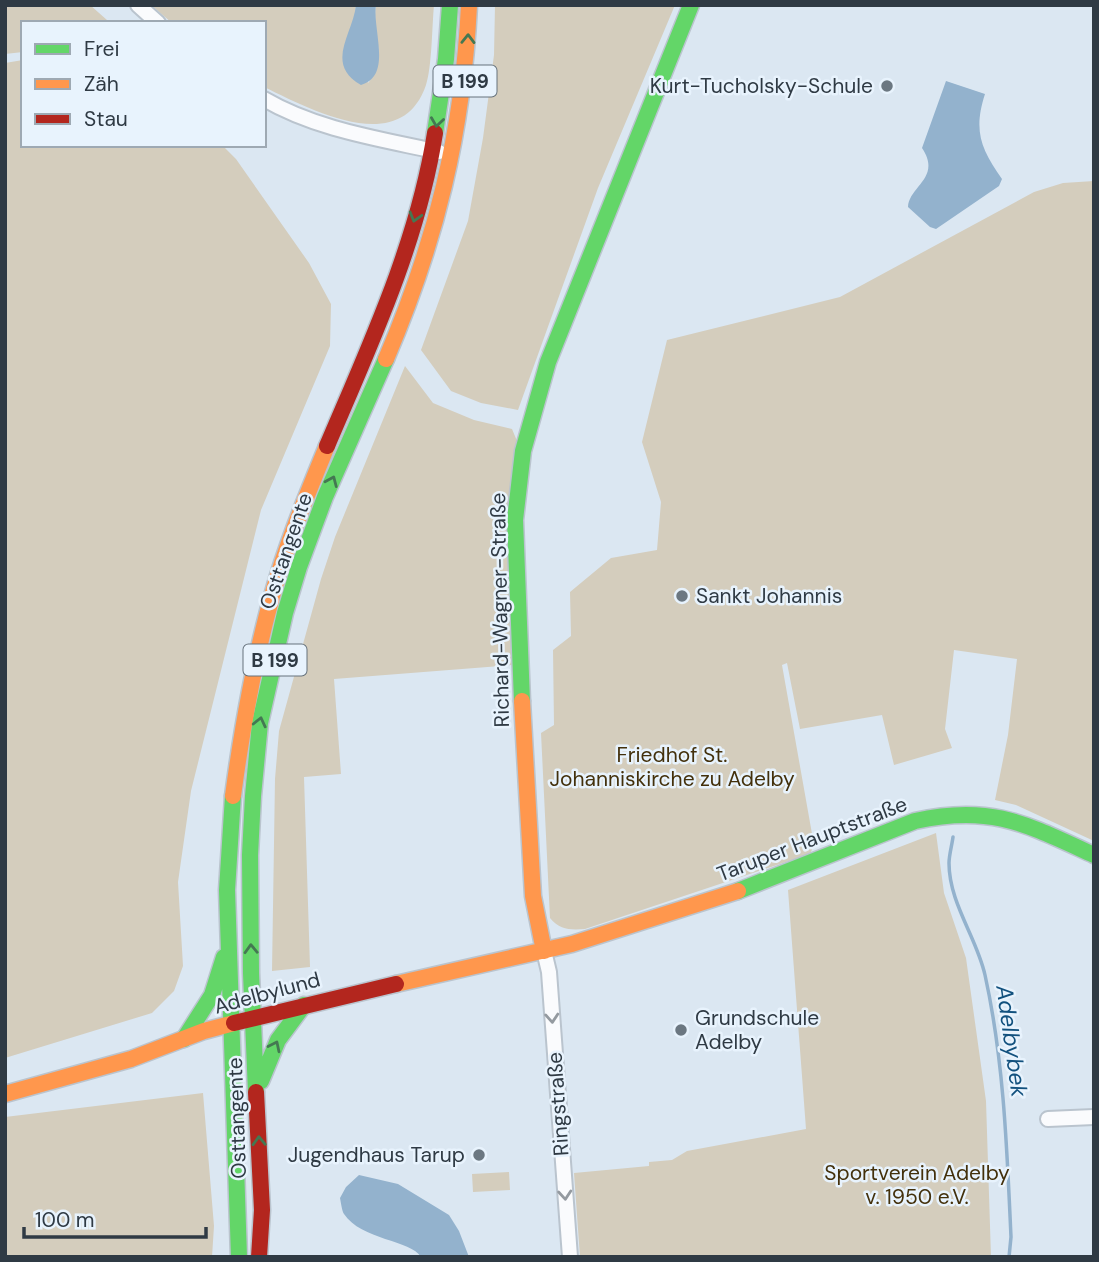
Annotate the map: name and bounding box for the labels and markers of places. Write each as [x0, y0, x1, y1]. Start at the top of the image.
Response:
place label: Kurt-Tucholsky-Schule [650, 72, 873, 100]
marker: Kurt-Tucholsky-Schule [879, 78, 895, 94]
place label: Sankt Johannis [696, 582, 842, 610]
marker: Sankt Johannis [674, 588, 690, 604]
place label: Grundschule Adelby [695, 1004, 819, 1056]
marker: Grundschule Adelby [673, 1022, 689, 1038]
place label: Jugendhaus Tarup [288, 1141, 465, 1169]
marker: Jugendhaus Tarup [471, 1147, 487, 1163]

